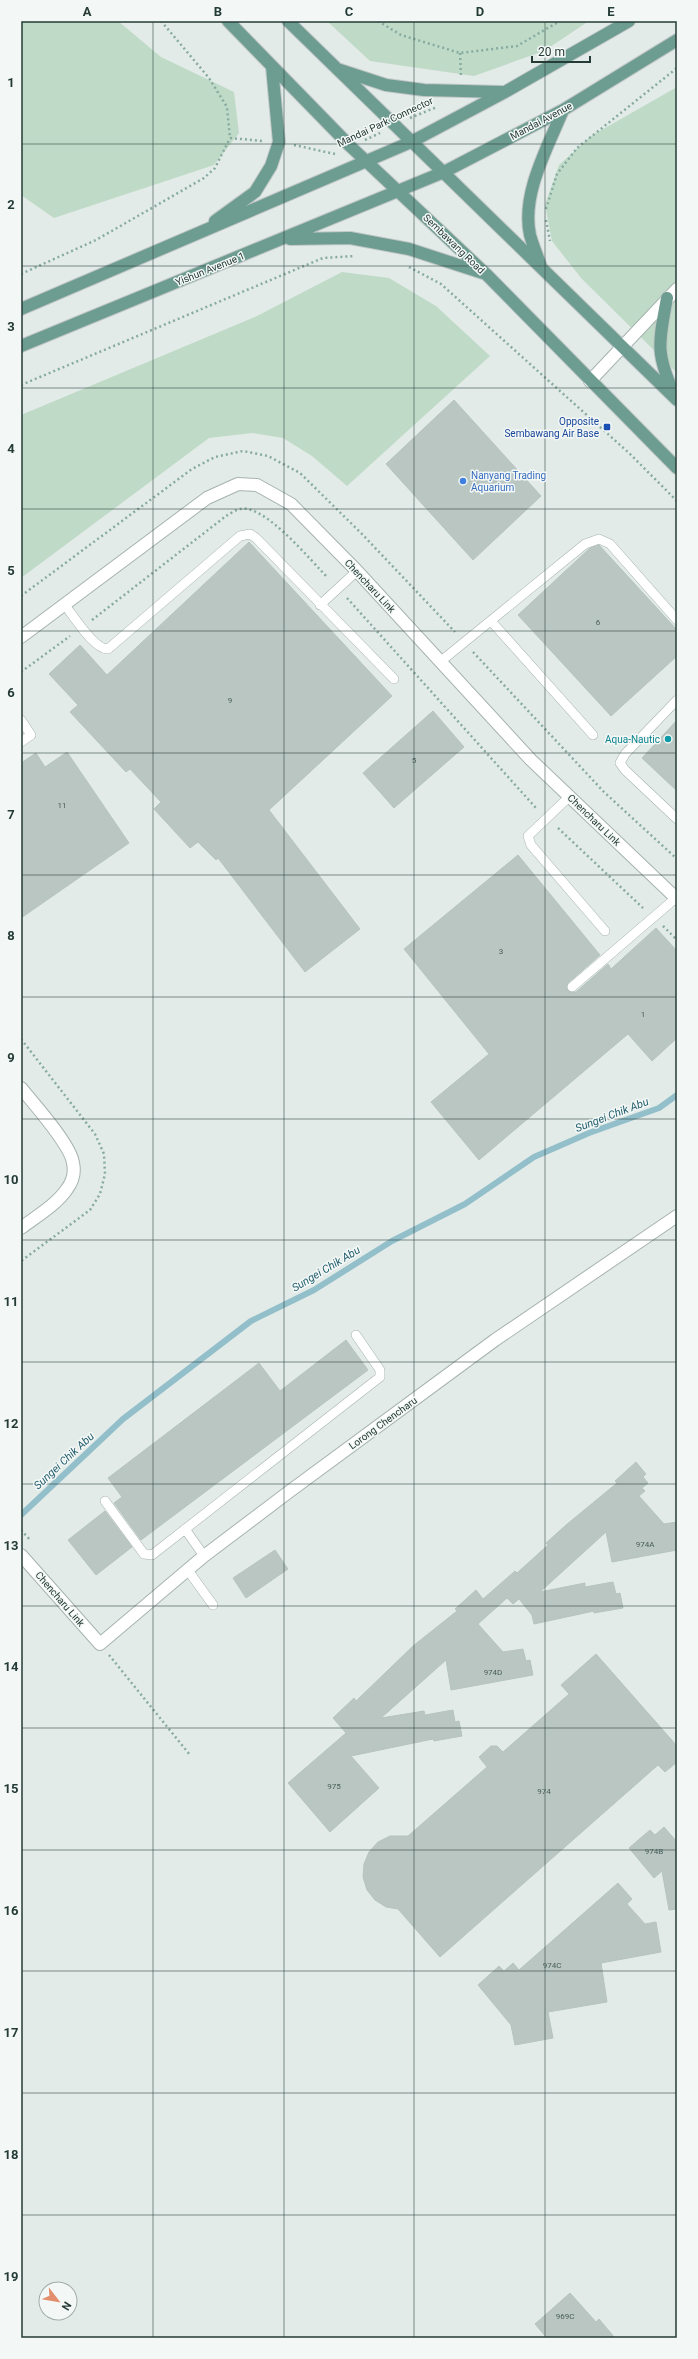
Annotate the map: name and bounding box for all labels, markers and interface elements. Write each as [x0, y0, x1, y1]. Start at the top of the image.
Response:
text: A [83, 4, 92, 19]
text: B [214, 4, 222, 19]
text: C [345, 4, 354, 19]
text: D [476, 4, 484, 19]
text: E [607, 4, 615, 19]
scale bar [532, 38, 590, 64]
text: 20 m [538, 45, 565, 59]
text: 1 [7, 75, 15, 90]
street label: Mandai Park Connector [335, 95, 435, 149]
street label: Mandai Avenue [508, 100, 574, 142]
text: 2 [7, 197, 15, 212]
street label: Sembawang Road [421, 212, 487, 276]
street label: Yishun Avenue 1 [174, 250, 246, 288]
text: 3 [7, 319, 15, 334]
place label: Opposite Sembawang Air Base [504, 416, 599, 439]
marker: Opposite Sembawang Air Base [602, 422, 612, 432]
text: 4 [7, 441, 15, 456]
place label: Nanyang Trading Aquarium [471, 470, 546, 493]
marker: Nanyang Trading Aquarium [458, 476, 468, 486]
street label: Chencharu Link [343, 557, 398, 616]
text: 5 [7, 563, 15, 578]
house number: 6 [596, 618, 601, 627]
text: 6 [7, 685, 15, 700]
house number: 9 [228, 696, 232, 705]
place label: Aqua-Nautic [605, 734, 660, 745]
marker: Aqua-Nautic [663, 734, 673, 744]
house number: 5 [412, 756, 417, 765]
street label: Chencharu Link [565, 792, 623, 848]
house number: 11 [58, 801, 67, 810]
text: 7 [7, 807, 15, 822]
text: 8 [7, 928, 15, 943]
house number: 3 [499, 947, 503, 956]
house number: 1 [641, 1010, 645, 1019]
text: 9 [7, 1050, 15, 1065]
water label: Sungei Chik Abu [574, 1095, 651, 1135]
text: 10 [4, 1172, 18, 1187]
water label: Sungei Chik Abu [289, 1243, 363, 1295]
text: 11 [4, 1294, 18, 1309]
street label: Lorong Chencharu [347, 1395, 419, 1451]
text: 12 [4, 1416, 18, 1431]
water label: Sungei Chik Abu [31, 1430, 97, 1492]
text: 13 [4, 1538, 18, 1553]
house number: 974A [636, 1540, 655, 1549]
street label: Chencharu Link [33, 1569, 87, 1629]
text: 14 [4, 1659, 19, 1674]
house number: 974D [484, 1668, 502, 1677]
text: 15 [4, 1781, 18, 1796]
house number: 975 [327, 1782, 341, 1791]
house number: 974 [537, 1787, 551, 1796]
house number: 974B [645, 1847, 663, 1856]
text: 16 [4, 1903, 19, 1918]
house number: 974C [543, 1961, 561, 1970]
text: 17 [4, 2025, 18, 2040]
text: 18 [4, 2147, 18, 2162]
text: 19 [4, 2269, 18, 2284]
north arrow [38, 2281, 78, 2321]
text: N [58, 2299, 74, 2313]
house number: 969C [556, 2312, 574, 2321]

